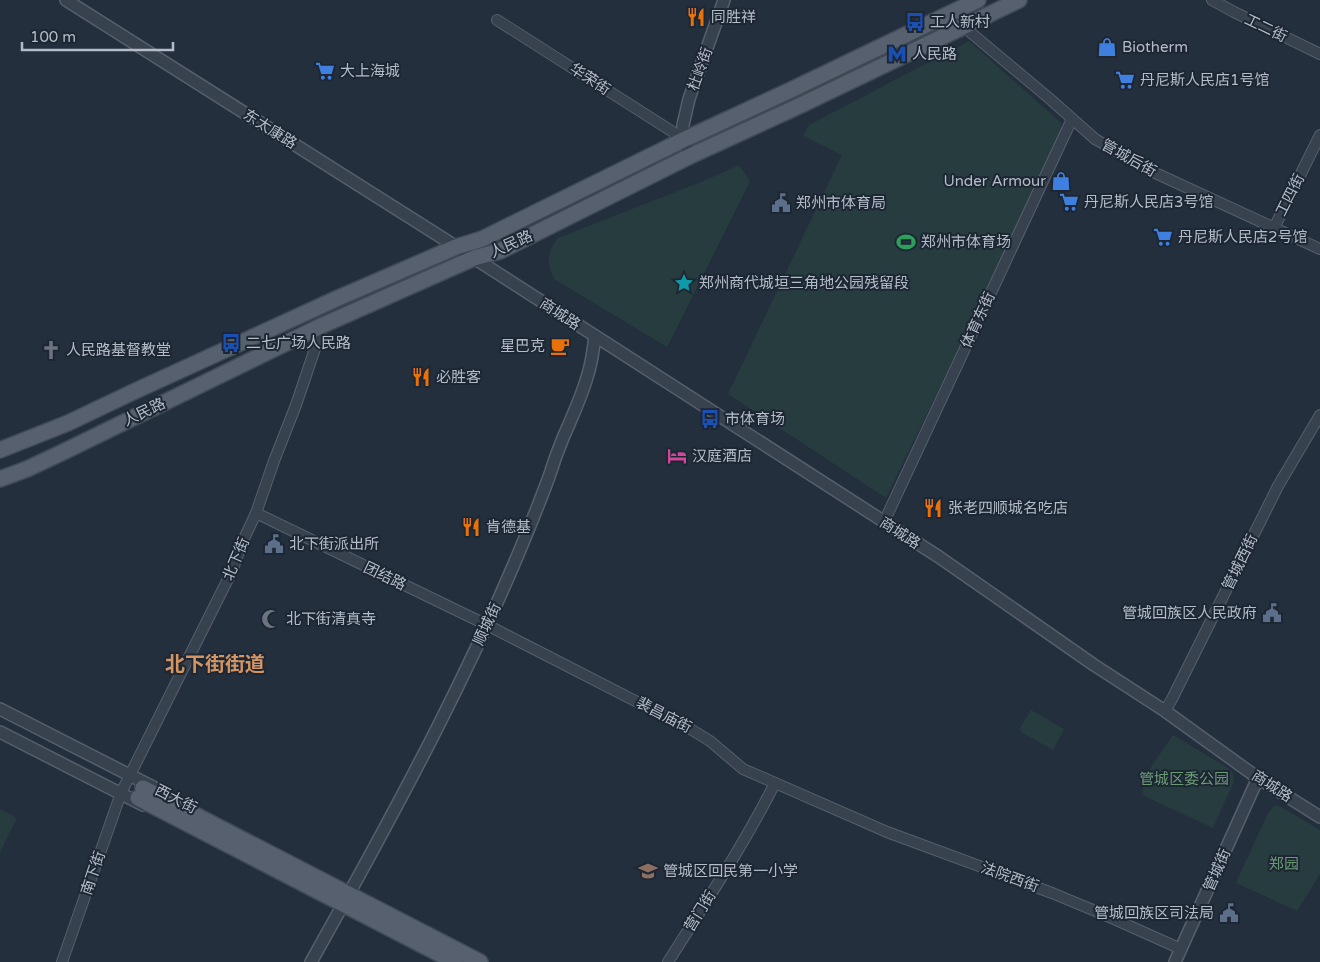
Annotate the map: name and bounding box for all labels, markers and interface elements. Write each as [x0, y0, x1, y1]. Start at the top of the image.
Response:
restaurant icon: 同胜祥 [685, 6, 707, 28]
place label: 同胜祥 [711, 8, 756, 26]
street label: 工二街 [1242, 10, 1290, 46]
bus stop icon: 工人新村 [904, 11, 926, 33]
place label: 工人新村 [930, 13, 990, 31]
scale bar [22, 20, 174, 52]
text: 100 m [30, 28, 76, 46]
shop icon: Biotherm [1096, 36, 1118, 58]
place label: Biotherm [1122, 38, 1188, 56]
metro station icon: 人民路 [886, 43, 908, 65]
street label: 杜岭街 [684, 45, 716, 93]
place label: 人民路 [912, 45, 957, 63]
street label: 华荣街 [566, 59, 614, 99]
supermarket icon: 大上海城 [314, 60, 336, 82]
place label: 大上海城 [340, 62, 400, 80]
supermarket icon: 丹尼斯人民店1号馆 [1114, 69, 1136, 91]
place label: 丹尼斯人民店1号馆 [1140, 71, 1269, 89]
street label: 东太康路 [240, 105, 300, 153]
street label: 管城后街 [1098, 136, 1160, 180]
shop icon: Under Armour [1050, 170, 1072, 192]
street label: 工四街 [1272, 171, 1308, 219]
place label: Under Armour [944, 172, 1046, 190]
supermarket icon: 丹尼斯人民店3号馆 [1058, 191, 1080, 213]
public building icon: 郑州市体育局 [770, 192, 792, 214]
place label: 丹尼斯人民店3号馆 [1084, 193, 1213, 211]
place label: 郑州市体育局 [796, 194, 886, 212]
supermarket icon: 丹尼斯人民店2号馆 [1152, 226, 1174, 248]
street label: 人民路 [487, 227, 535, 261]
place label: 丹尼斯人民店2号馆 [1178, 228, 1307, 246]
sports icon: 郑州市体育场 [895, 231, 917, 253]
place label: 郑州市体育场 [921, 233, 1011, 251]
place icon: 郑州商代城垣三角地公园残留段 [673, 272, 695, 294]
place label: 郑州商代城垣三角地公园残留段 [699, 274, 909, 292]
street label: 体育东街 [957, 289, 999, 351]
street label: 商城路 [536, 294, 584, 334]
bus stop icon: 二七广场人民路 [220, 332, 242, 354]
place label: 二七广场人民路 [246, 334, 351, 352]
cafe icon: 星巴克 [549, 335, 571, 357]
place label: 星巴克 [500, 337, 545, 355]
church icon: 人民路基督教堂 [40, 339, 62, 361]
place label: 人民路基督教堂 [66, 341, 171, 359]
restaurant icon: 必胜客 [410, 366, 432, 388]
place label: 必胜客 [436, 368, 481, 386]
street label: 人民路 [120, 394, 168, 430]
bus stop icon: 市体育场 [699, 408, 721, 430]
place label: 市体育场 [725, 410, 785, 428]
hotel icon: 汉庭酒店 [666, 445, 688, 467]
place label: 汉庭酒店 [692, 447, 752, 465]
restaurant icon: 张老四顺城名吃店 [922, 497, 944, 519]
place label: 张老四顺城名吃店 [948, 499, 1068, 517]
street label: 商城路 [876, 513, 924, 553]
restaurant icon: 肯德基 [460, 516, 482, 538]
place label: 肯德基 [486, 518, 531, 536]
street label: 管城西街 [1219, 531, 1261, 593]
public building icon: 北下街派出所 [263, 533, 285, 555]
street label: 北下街 [219, 535, 253, 583]
place label: 北下街派出所 [289, 535, 379, 553]
street label: 团结路 [361, 558, 409, 594]
street label: 顺城街 [469, 600, 505, 648]
public building icon: 管城回族区人民政府 [1261, 602, 1283, 624]
place label: 管城回族区人民政府 [1122, 604, 1257, 622]
mosque icon: 北下街清真寺 [260, 608, 282, 630]
place label: 北下街清真寺 [286, 610, 376, 628]
district label: 北下街街道 [165, 653, 265, 677]
street label: 裴昌庙街 [633, 693, 695, 737]
street label: 商城路 [1248, 766, 1296, 806]
park label: 管城区委公园 [1139, 770, 1229, 788]
street label: 西大街 [152, 781, 200, 817]
street label: 管城街 [1200, 846, 1234, 894]
street label: 南下街 [77, 849, 109, 897]
park label: 郑园 [1269, 855, 1299, 873]
street label: 法院西街 [979, 858, 1041, 896]
school or university icon: 管城区回民第一小学 [637, 860, 659, 882]
place label: 管城区回民第一小学 [663, 862, 798, 880]
street label: 营门街 [680, 887, 720, 935]
public building icon: 管城回族区司法局 [1218, 902, 1240, 924]
place label: 管城回族区司法局 [1094, 904, 1214, 922]

